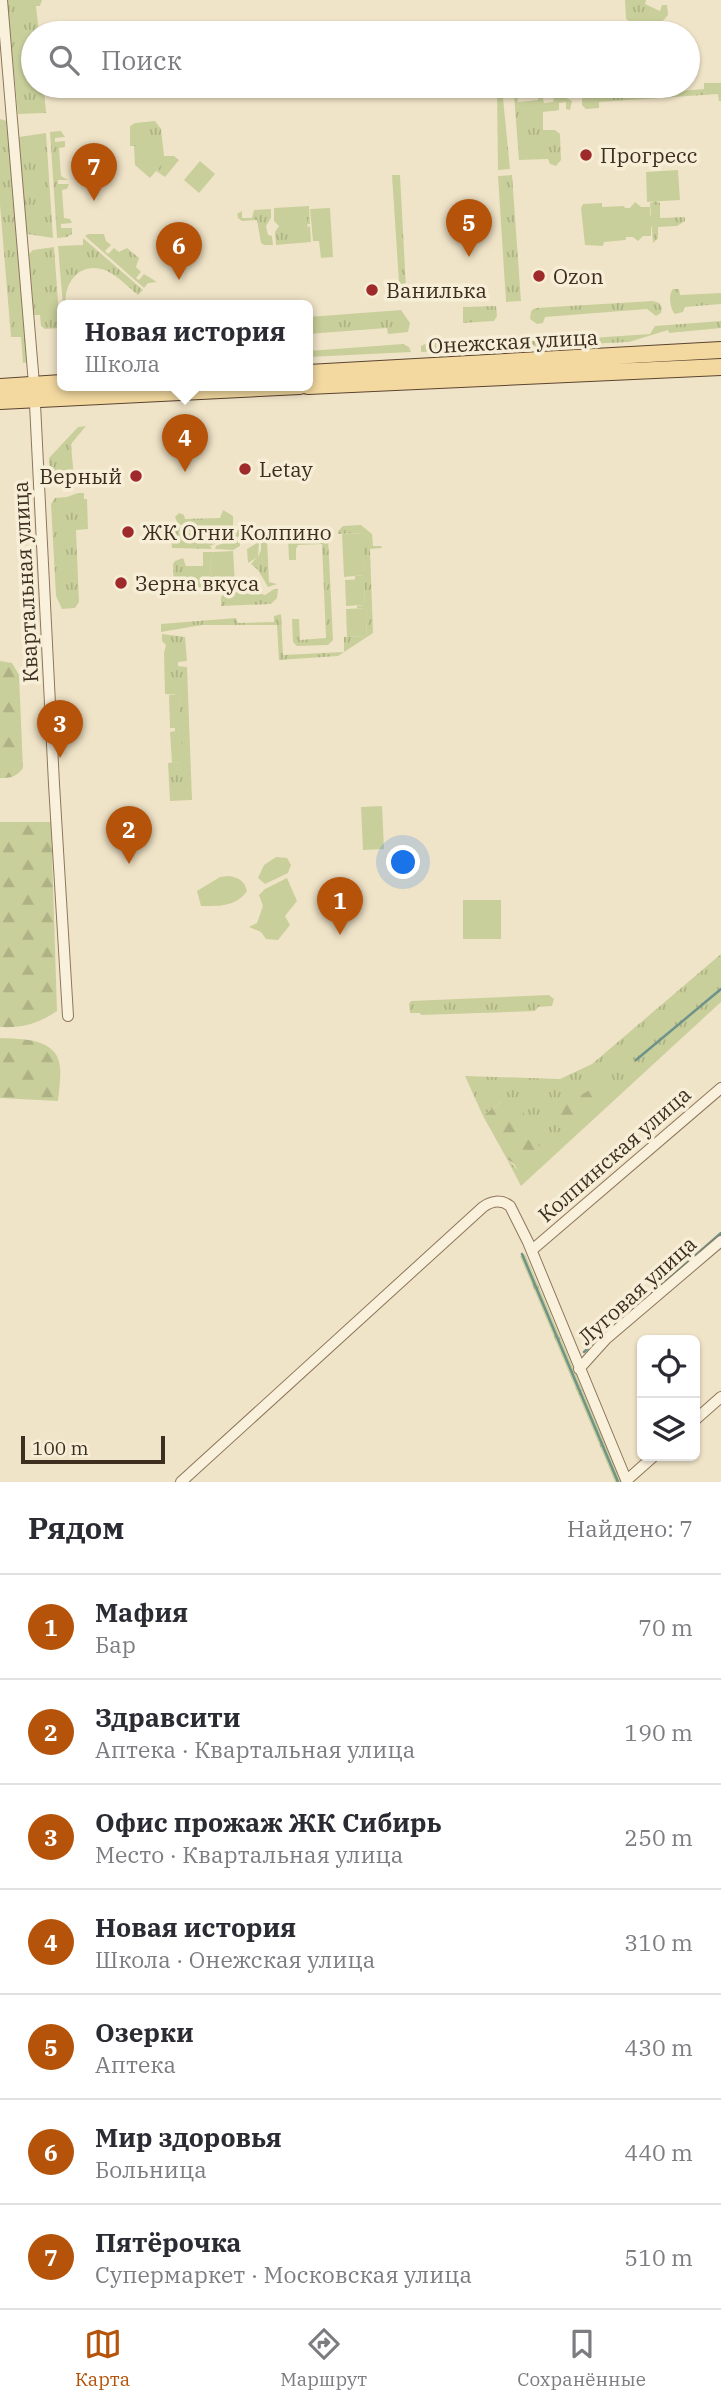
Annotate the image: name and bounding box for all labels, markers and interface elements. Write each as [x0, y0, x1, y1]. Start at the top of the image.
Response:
search box [21, 21, 700, 98]
icon: search [45, 41, 83, 79]
text: Поиск [101, 43, 182, 77]
place label: Прогресс [600, 141, 698, 169]
pin: 7 [71, 143, 117, 201]
marker: Прогресс [578, 147, 594, 163]
pin: 5 [446, 199, 492, 257]
pin: 6 [156, 222, 202, 280]
place label: Ozon [553, 262, 604, 290]
marker: Ozon [531, 268, 547, 284]
place label: Ванилька [386, 276, 487, 304]
marker: Ванилька [364, 282, 380, 298]
popup [57, 300, 313, 391]
text: Новая история [84, 314, 286, 348]
street label: Онежская улица [427, 323, 599, 359]
text: Школа [84, 348, 160, 378]
pin: 4 [162, 414, 208, 472]
place label: Letay [259, 455, 313, 483]
marker: Letay [237, 461, 253, 477]
place label: Верный [39, 462, 122, 490]
marker: Верный [128, 468, 144, 484]
street label: Квартальная улица [6, 480, 44, 684]
place label: ЖК Огни Колпино [142, 518, 332, 546]
marker: ЖК Огни Колпино [120, 524, 136, 540]
place label: Зерна вкуса [135, 569, 259, 597]
marker: Зерна вкуса [113, 575, 129, 591]
pin: 3 [37, 700, 83, 758]
pin: 2 [106, 806, 152, 864]
your location [386, 845, 420, 879]
pin: 1 [317, 877, 363, 935]
street label: Колпинская улица [532, 1080, 696, 1228]
street label: Луговая улица [572, 1229, 702, 1351]
map controls [637, 1335, 700, 1461]
button: locate [637, 1335, 700, 1398]
button: layers [637, 1398, 700, 1461]
scale bar [21, 1433, 164, 1465]
text: 100 m [32, 1436, 89, 1460]
text: Рядом [28, 1508, 124, 1547]
text: Найдено: 7 [567, 1513, 693, 1543]
text: Мафия [95, 1595, 188, 1629]
text: 1 [44, 1612, 58, 1642]
text: 70 m [638, 1612, 693, 1642]
text: Бар [95, 1629, 136, 1659]
text: Здравсити [95, 1700, 241, 1734]
text: 2 [44, 1717, 58, 1747]
text: 190 m [624, 1717, 693, 1747]
text: Аптека · Квартальная улица [95, 1734, 415, 1764]
text: Офис прожаж ЖК Сибирь [95, 1805, 442, 1839]
text: 3 [44, 1822, 58, 1852]
text: 250 m [624, 1822, 693, 1852]
text: Место · Квартальная улица [95, 1839, 403, 1869]
text: Новая история [95, 1910, 296, 1944]
text: 4 [44, 1927, 58, 1957]
text: 310 m [624, 1927, 693, 1957]
text: Школа · Онежская улица [95, 1944, 375, 1974]
text: Озерки [95, 2015, 194, 2049]
text: 5 [44, 2032, 58, 2062]
text: 430 m [624, 2032, 693, 2062]
text: Аптека [95, 2049, 176, 2079]
text: Мир здоровья [95, 2120, 282, 2154]
text: 6 [44, 2137, 58, 2167]
text: 440 m [624, 2137, 693, 2167]
text: Больница [95, 2154, 207, 2184]
text: Пятёрочка [95, 2225, 241, 2259]
text: 7 [44, 2242, 58, 2272]
text: 510 m [624, 2242, 693, 2272]
text: Супермаркет · Московская улица [95, 2259, 472, 2289]
tab: Карта [75, 2325, 130, 2391]
tab: Маршрут [280, 2325, 367, 2391]
tab: Сохранённые [517, 2325, 646, 2391]

